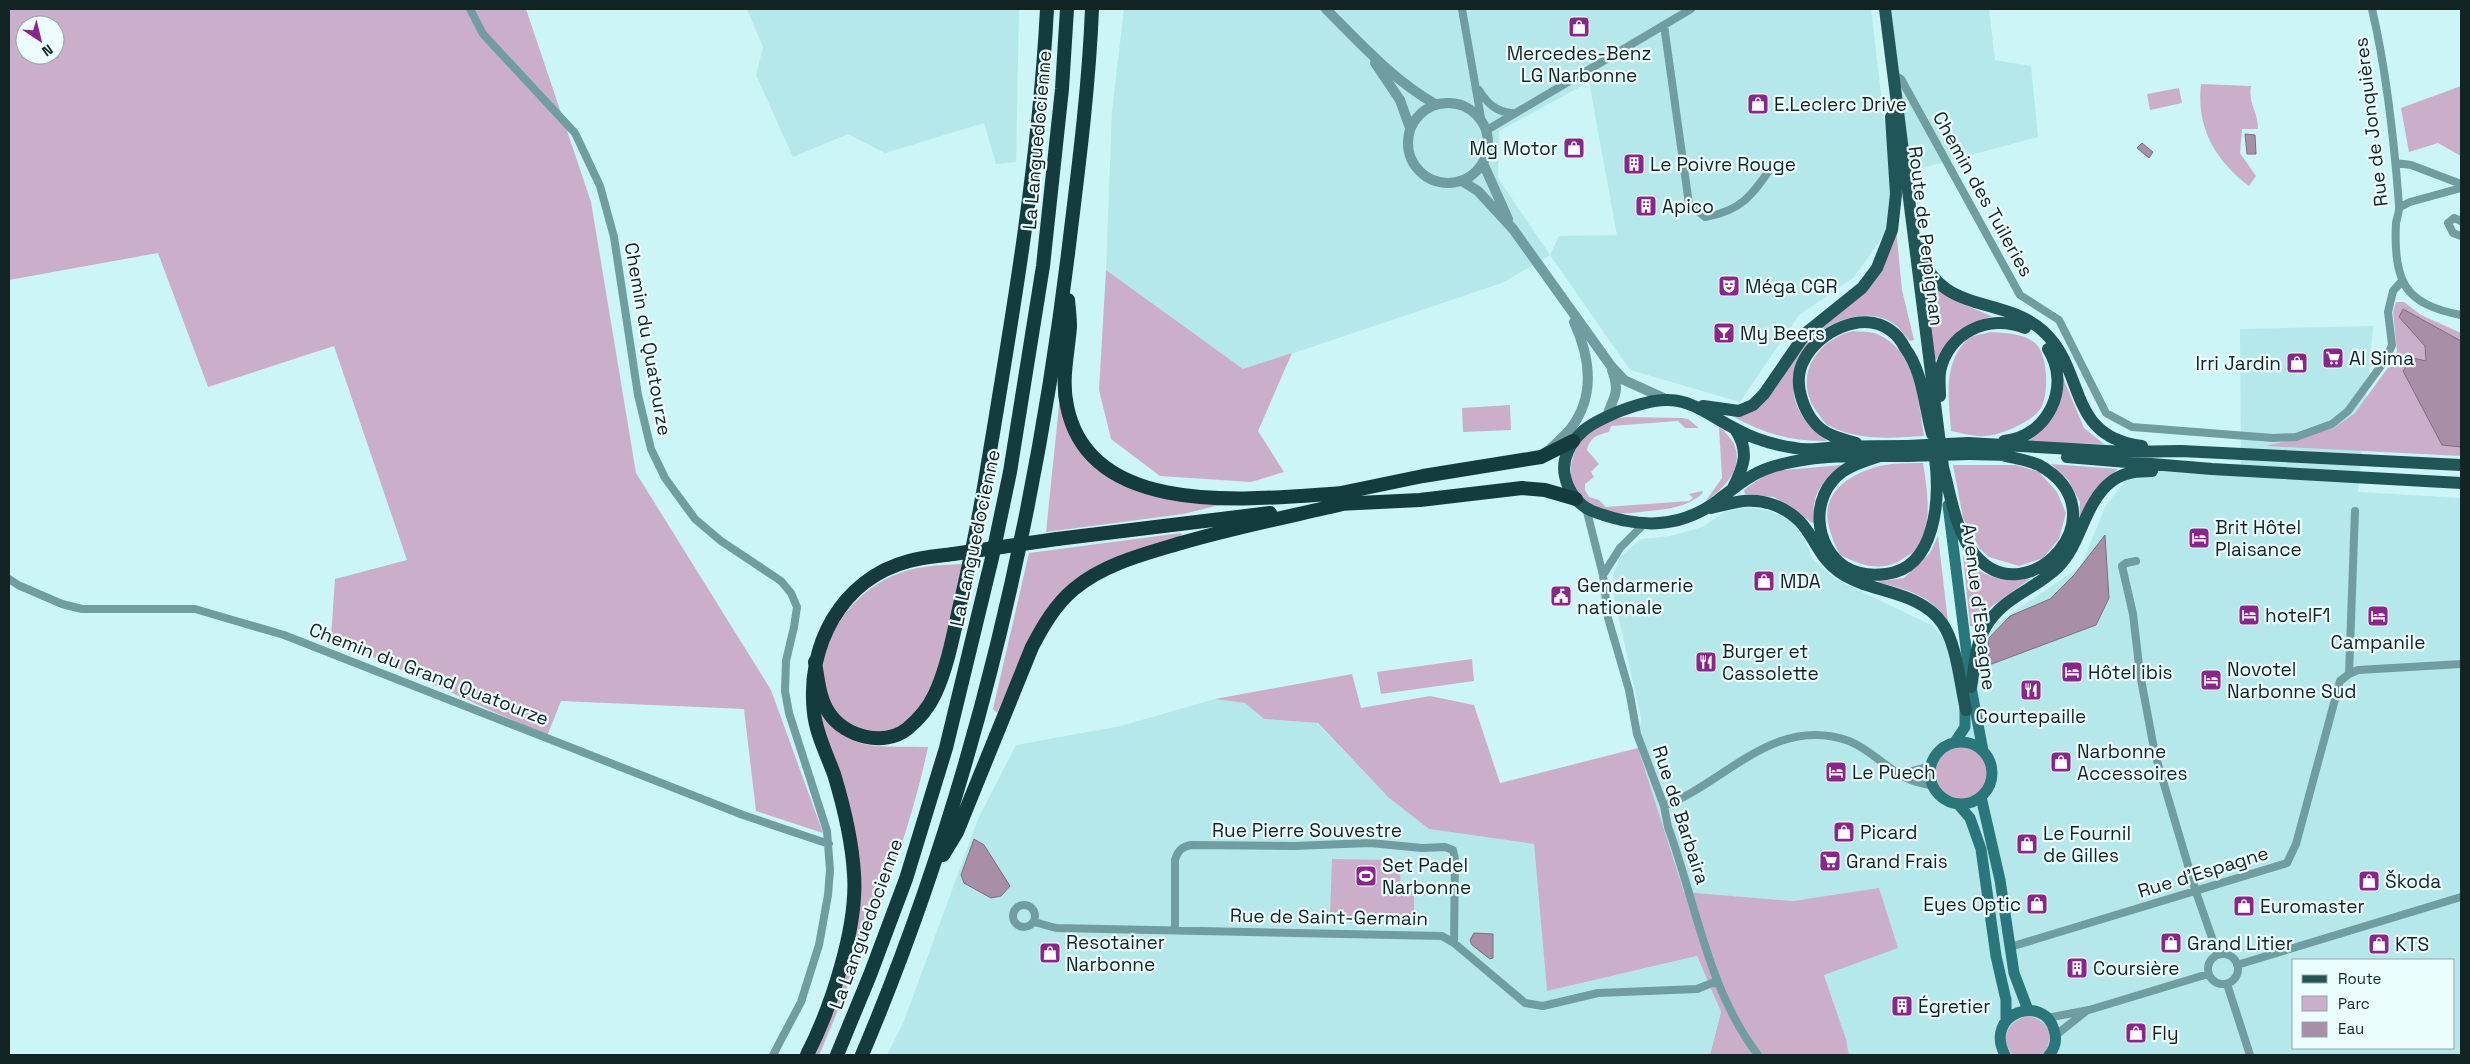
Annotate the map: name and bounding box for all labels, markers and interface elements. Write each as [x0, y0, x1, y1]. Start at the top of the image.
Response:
north arrow [15, 15, 65, 65]
shop icon: Mercedes-Benz LG Narbonne [1567, 15, 1591, 39]
street label: Rue de Jonquières [2348, 36, 2394, 208]
text: N [38, 41, 56, 61]
place label: Mercedes-Benz LG Narbonne [1507, 41, 1651, 88]
street label: La Languedocienne [1017, 49, 1057, 231]
shop icon: E.Leclerc Drive [1746, 92, 1770, 116]
place label: E.Leclerc Drive [1774, 92, 1907, 117]
street label: Chemin des Tuileries [1927, 107, 2039, 281]
place label: Mg Motor [1469, 136, 1558, 161]
shop icon: Mg Motor [1562, 136, 1586, 160]
street label: Route de Perpignan [1903, 145, 1949, 327]
building icon: Le Poivre Rouge [1622, 152, 1646, 176]
place label: Le Poivre Rouge [1650, 152, 1796, 177]
building icon: Apico [1634, 194, 1658, 218]
place label: Apico [1662, 194, 1714, 219]
street label: Chemin du Quatourze [619, 240, 677, 438]
theatre icon: Méga CGR [1717, 274, 1741, 298]
place label: Méga CGR [1745, 274, 1837, 299]
bar icon: My Beers [1712, 321, 1736, 345]
place label: My Beers [1740, 321, 1825, 346]
supermarket icon: Al Sima [2321, 346, 2345, 370]
place label: Al Sima [2349, 346, 2414, 371]
place label: Irri Jardin [2195, 351, 2281, 376]
shop icon: Irri Jardin [2285, 351, 2309, 375]
street label: La Languedocienne [944, 447, 1006, 629]
place label: Brit Hôtel Plaisance [2215, 515, 2302, 562]
street label: Avenue d'Espagne [1956, 522, 2002, 692]
hotel icon: Brit Hôtel Plaisance [2187, 526, 2211, 550]
shop icon: MDA [1752, 569, 1776, 593]
place label: MDA [1780, 569, 1821, 594]
place label: Gendarmerie nationale [1577, 573, 1693, 620]
public building icon: Gendarmerie nationale [1549, 584, 1573, 608]
hotel icon: hotelF1 [2237, 603, 2261, 627]
place label: hotelF1 [2265, 603, 2331, 628]
hotel icon: Campanile [2366, 604, 2390, 628]
street label: Chemin du Grand Quatourze [306, 617, 552, 731]
place label: Campanile [2331, 630, 2425, 655]
place label: Burger et Cassolette [1722, 639, 1819, 686]
restaurant icon: Burger et Cassolette [1694, 650, 1718, 674]
place label: Novotel Narbonne Sud [2227, 657, 2357, 704]
hotel icon: Hôtel ibis [2060, 660, 2084, 684]
place label: Hôtel ibis [2088, 660, 2173, 685]
hotel icon: Novotel Narbonne Sud [2199, 668, 2223, 692]
restaurant icon: Courtepaille [2019, 678, 2043, 702]
place label: Courtepaille [1976, 704, 2086, 729]
place label: Narbonne Accessoires [2077, 739, 2187, 786]
street label: Rue de Barbaira [1647, 742, 1715, 888]
shop icon: Narbonne Accessoires [2049, 750, 2073, 774]
hotel icon: Le Puech [1824, 760, 1848, 784]
place label: Le Puech [1852, 760, 1936, 785]
street label: Rue Pierre Souvestre [1212, 818, 1402, 843]
shop icon: Picard [1832, 820, 1856, 844]
place label: Picard [1860, 820, 1917, 845]
place label: Le Fournil de Gilles [2043, 821, 2131, 868]
shop icon: Le Fournil de Gilles [2015, 832, 2039, 856]
street label: La Languedocienne [823, 835, 909, 1013]
street label: Rue d'Espagne [2135, 840, 2271, 904]
supermarket icon: Grand Frais [1818, 849, 1842, 873]
place label: Grand Frais [1846, 849, 1948, 874]
place label: Set Padel Narbonne [1382, 853, 1471, 900]
sports icon: Set Padel Narbonne [1354, 864, 1378, 888]
shop icon: Škoda [2357, 869, 2381, 893]
place label: Škoda [2385, 869, 2441, 894]
place label: Eyes Optic [1923, 892, 2021, 917]
shop icon: Eyes Optic [2025, 892, 2049, 916]
shop icon: Euromaster [2232, 894, 2256, 918]
place label: Euromaster [2260, 894, 2365, 919]
street label: Rue de Saint-Germain [1230, 903, 1428, 931]
place label: Resotainer Narbonne [1066, 930, 1165, 977]
shop icon: Grand Litier [2159, 931, 2183, 955]
place label: Grand Litier [2187, 931, 2293, 956]
shop icon: KTS [2367, 932, 2391, 956]
place label: KTS [2395, 932, 2429, 957]
shop icon: Resotainer Narbonne [1038, 941, 1062, 965]
building icon: Coursière [2065, 956, 2089, 980]
place label: Coursière [2093, 956, 2180, 981]
legend [2292, 959, 2455, 1049]
text: Route [2338, 969, 2382, 988]
building icon: Égretier [1890, 994, 1914, 1018]
place label: Égretier [1918, 994, 1990, 1019]
text: Parc [2338, 994, 2370, 1013]
text: Eau [2338, 1019, 2364, 1038]
shop icon: Fly [2124, 1021, 2148, 1045]
place label: Fly [2152, 1021, 2179, 1046]

